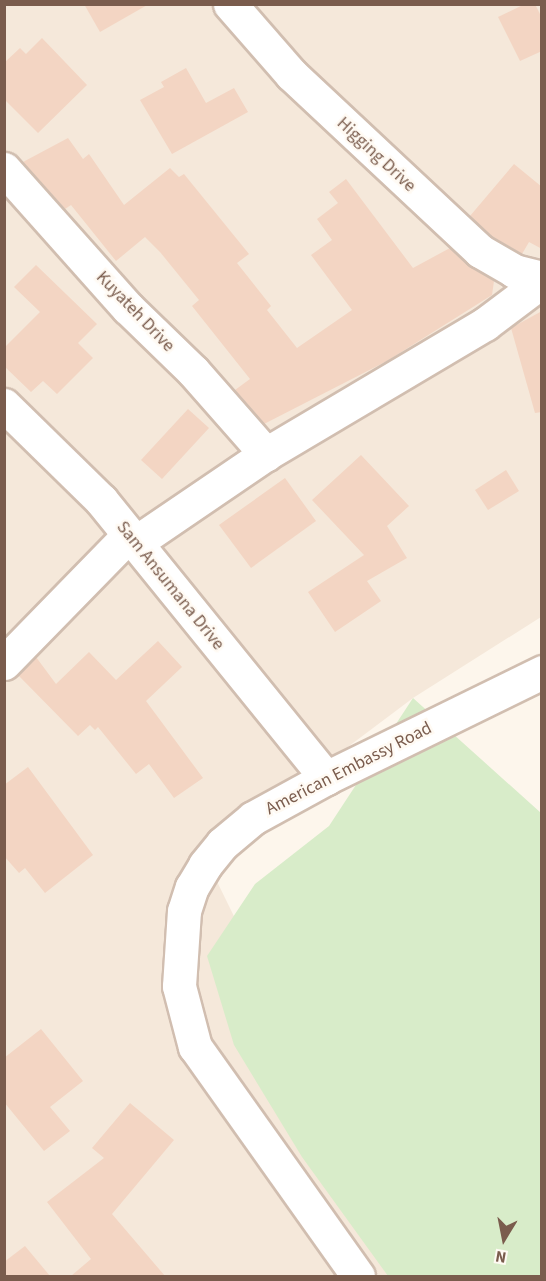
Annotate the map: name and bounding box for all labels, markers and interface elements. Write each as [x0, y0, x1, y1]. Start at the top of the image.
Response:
street label: Higging Drive [332, 113, 420, 197]
street label: Kuyateh Drive [91, 267, 179, 357]
street label: Sam Ansumana Drive [111, 517, 229, 655]
street label: American Embassy Road [262, 718, 436, 820]
north arrow [474, 1209, 534, 1269]
text: N [494, 1245, 508, 1268]

